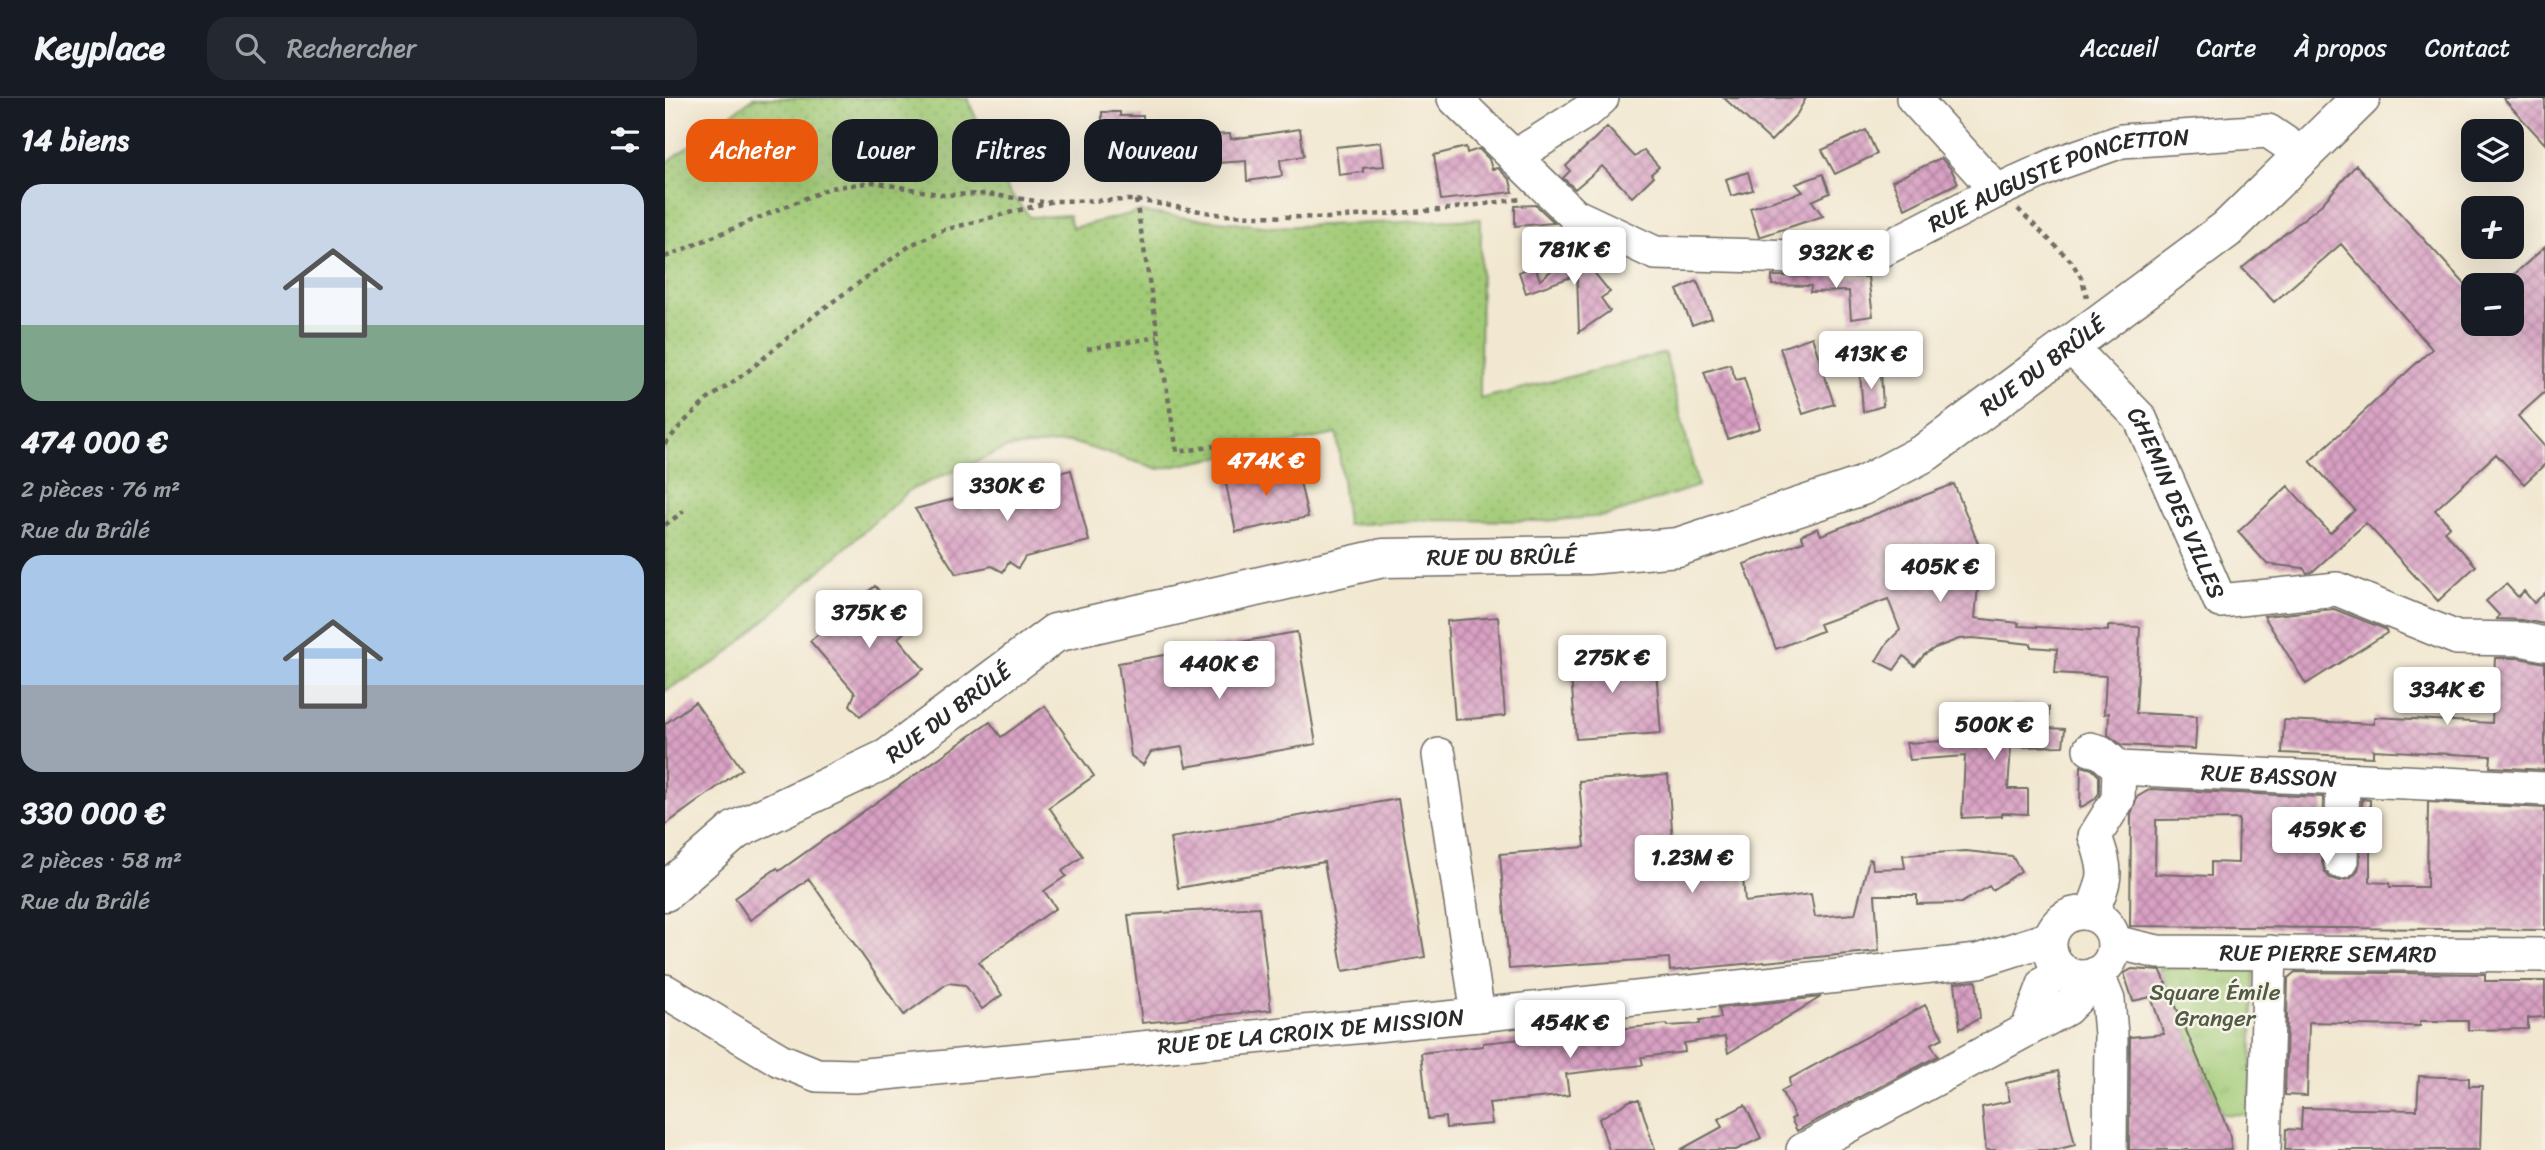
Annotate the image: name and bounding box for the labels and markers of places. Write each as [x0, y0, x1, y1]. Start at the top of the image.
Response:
pin: 781K € [1517, 228, 1631, 287]
pin: 932K € [1779, 230, 1893, 290]
pin: 413K € [1814, 331, 1928, 391]
pin: 474K € [1209, 438, 1323, 498]
pin: 330K € [950, 464, 1064, 523]
pin: 405K € [1883, 545, 1997, 604]
pin: 375K € [812, 590, 926, 650]
pin: 275K € [1555, 636, 1669, 695]
pin: 440K € [1162, 642, 1276, 701]
pin: 334K € [2390, 668, 2504, 727]
pin: 500K € [1937, 702, 2051, 762]
pin: 459K € [2270, 808, 2384, 867]
pin: 1.23M € [1627, 836, 1757, 895]
pin: 454K € [1513, 1000, 1627, 1060]

